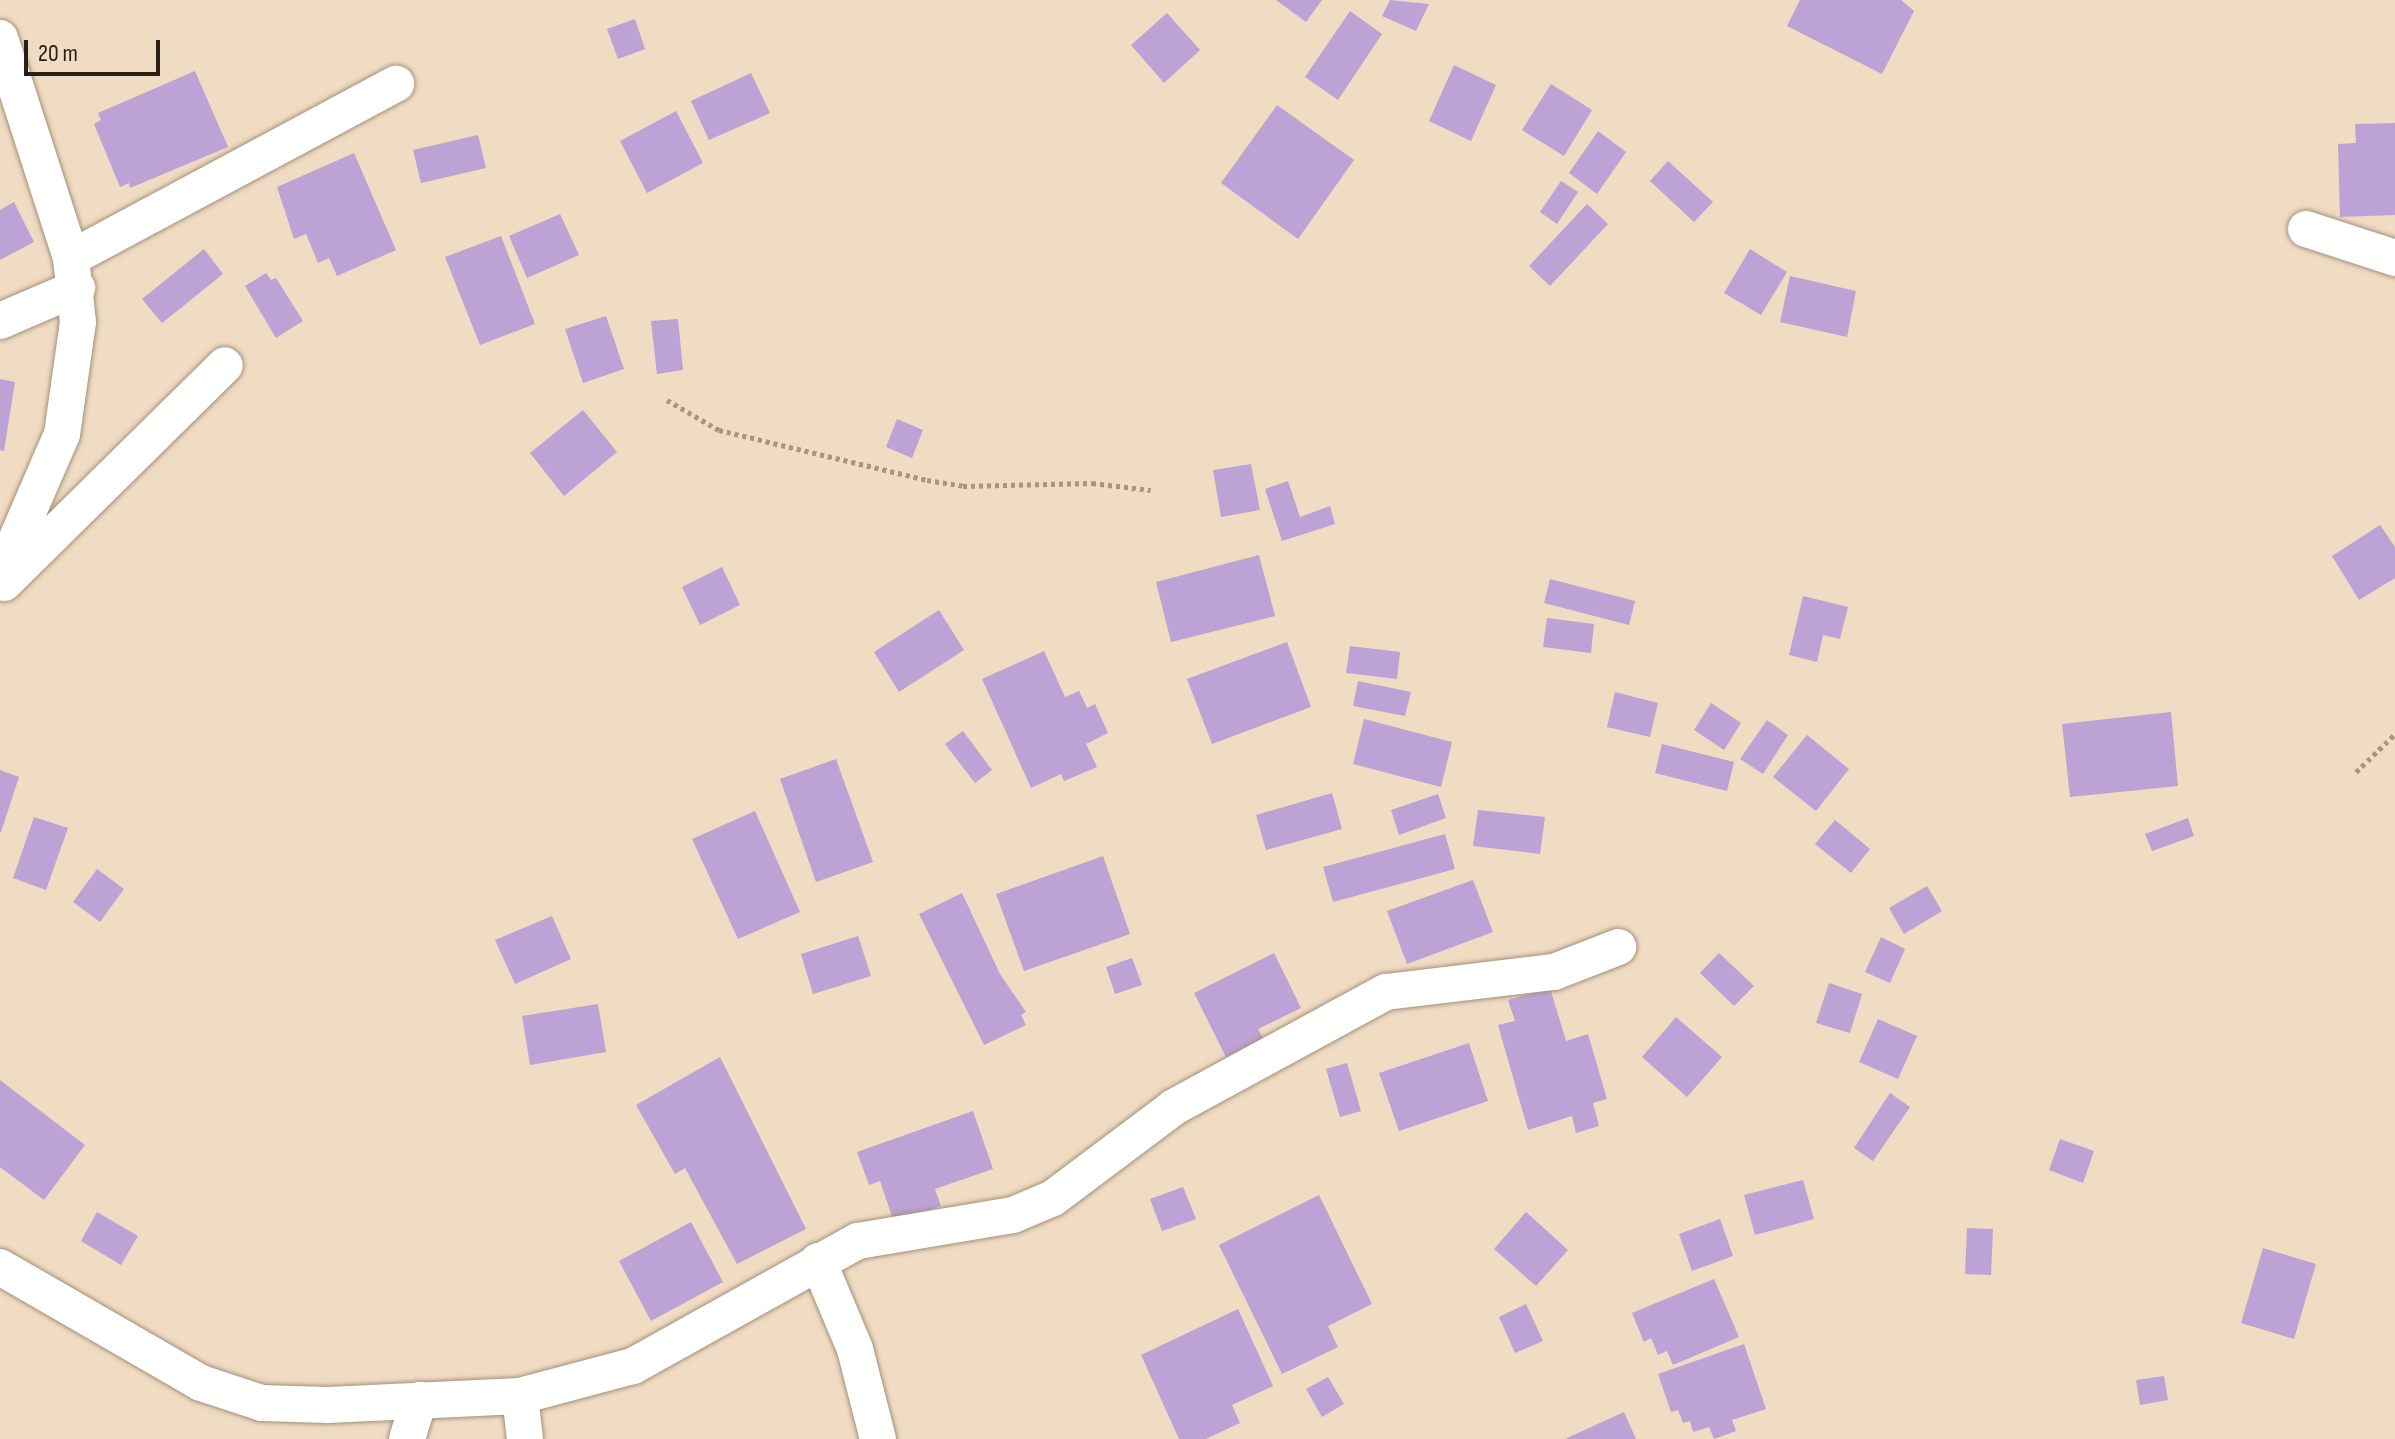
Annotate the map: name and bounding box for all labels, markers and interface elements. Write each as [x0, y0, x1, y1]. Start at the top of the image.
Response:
scale bar [28, 24, 164, 74]
text: 20 m [38, 39, 78, 68]

